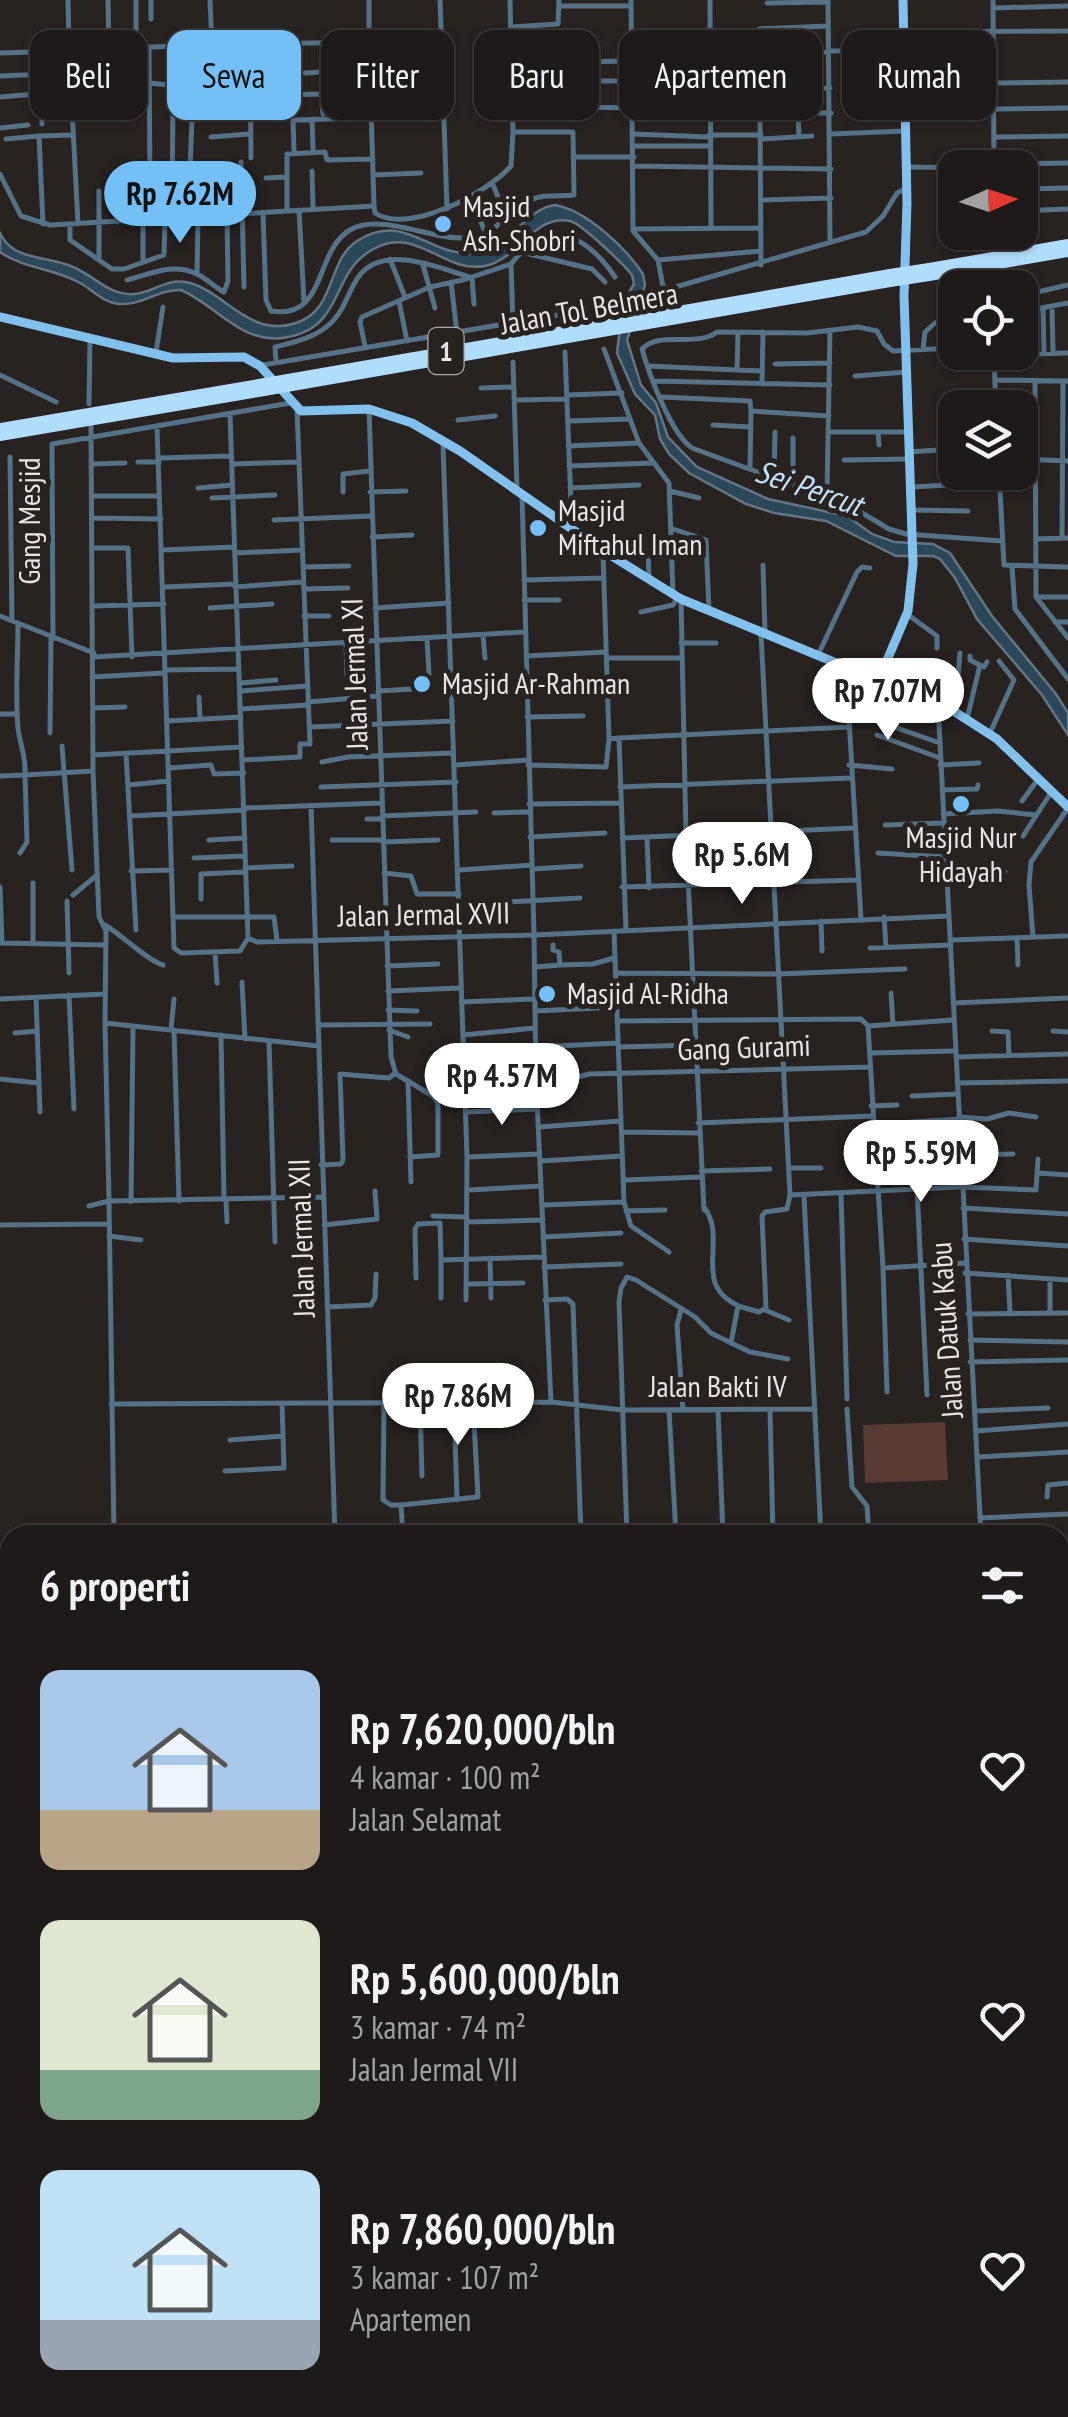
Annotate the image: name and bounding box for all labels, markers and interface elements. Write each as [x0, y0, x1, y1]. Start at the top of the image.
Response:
chip: Beli [30, 30, 147, 120]
chip: Sewa [167, 30, 301, 120]
chip: Filter [321, 30, 454, 120]
chip: Baru [474, 30, 599, 120]
chip: Apartemen [619, 30, 822, 120]
chip: Rumah [842, 30, 996, 120]
north arrow [938, 150, 1038, 250]
map controls [938, 150, 1038, 490]
pin: Rp 7.62M [77, 161, 283, 246]
text: Rp 7.62M [126, 172, 234, 214]
place label: Masjid Ash-Shobri [463, 186, 576, 259]
marker: Masjid Ash-Shobri [432, 213, 454, 235]
button: locate [938, 270, 1038, 370]
street label: Jalan Tol Belmera [496, 273, 680, 342]
road number: 1 [428, 328, 464, 374]
button: layers [938, 390, 1038, 490]
water label: Sei Percut [750, 449, 871, 526]
street label: Gang Mesjid [9, 458, 48, 584]
place label: Masjid Miftahul Iman [558, 490, 702, 563]
marker: Masjid Miftahul Iman [527, 517, 549, 539]
street label: Jalan Jermal XI [331, 598, 376, 752]
pin: Rp 7.07M [785, 658, 991, 743]
place label: Masjid Ar-Rahman [442, 663, 630, 702]
text: Rp 7.07M [834, 669, 942, 711]
marker: Masjid Ar-Rahman [411, 673, 433, 695]
marker: Masjid Nur Hidayah [950, 793, 972, 815]
place label: Masjid Nur Hidayah [906, 817, 1017, 890]
pin: Rp 5.6M [650, 822, 834, 907]
text: Rp 5.6M [694, 833, 790, 875]
street label: Jalan Jermal XVII [336, 892, 510, 935]
place label: Masjid Al-Ridha [567, 973, 729, 1012]
marker: Masjid Al-Ridha [536, 983, 558, 1005]
street label: Gang Gurami [677, 1025, 811, 1068]
pin: Rp 4.57M [399, 1043, 605, 1128]
text: Rp 4.57M [447, 1054, 557, 1096]
pin: Rp 5.59M [818, 1120, 1024, 1205]
text: Rp 5.59M [866, 1131, 976, 1173]
street label: Jalan Jermal XII [278, 1158, 323, 1319]
street label: Jalan Datuk Kabu [920, 1241, 971, 1420]
pin: Rp 7.86M [355, 1363, 561, 1448]
street label: Jalan Bakti IV [648, 1366, 787, 1405]
text: Rp 7.86M [404, 1374, 512, 1416]
text: 6 properti [40, 1558, 190, 1613]
icon: filters [975, 1558, 1030, 1613]
text: Rp 7,620,000/bln [350, 1701, 615, 1756]
icon: home [120, 1710, 240, 1830]
icon: heart [975, 1743, 1030, 1798]
text: 4 kamar · 100 m² [350, 1756, 541, 1798]
text: Jalan Selamat [350, 1798, 501, 1840]
text: Rp 5,600,000/bln [350, 1951, 620, 2006]
icon: home [120, 1960, 240, 2080]
icon: heart [975, 1993, 1030, 2048]
text: 3 kamar · 74 m² [350, 2006, 526, 2048]
text: Jalan Jermal VII [350, 2048, 518, 2090]
text: Rp 7,860,000/bln [350, 2201, 615, 2256]
icon: home [120, 2210, 240, 2330]
icon: heart [975, 2243, 1030, 2298]
text: 3 kamar · 107 m² [350, 2256, 539, 2298]
text: Apartemen [350, 2298, 471, 2340]

